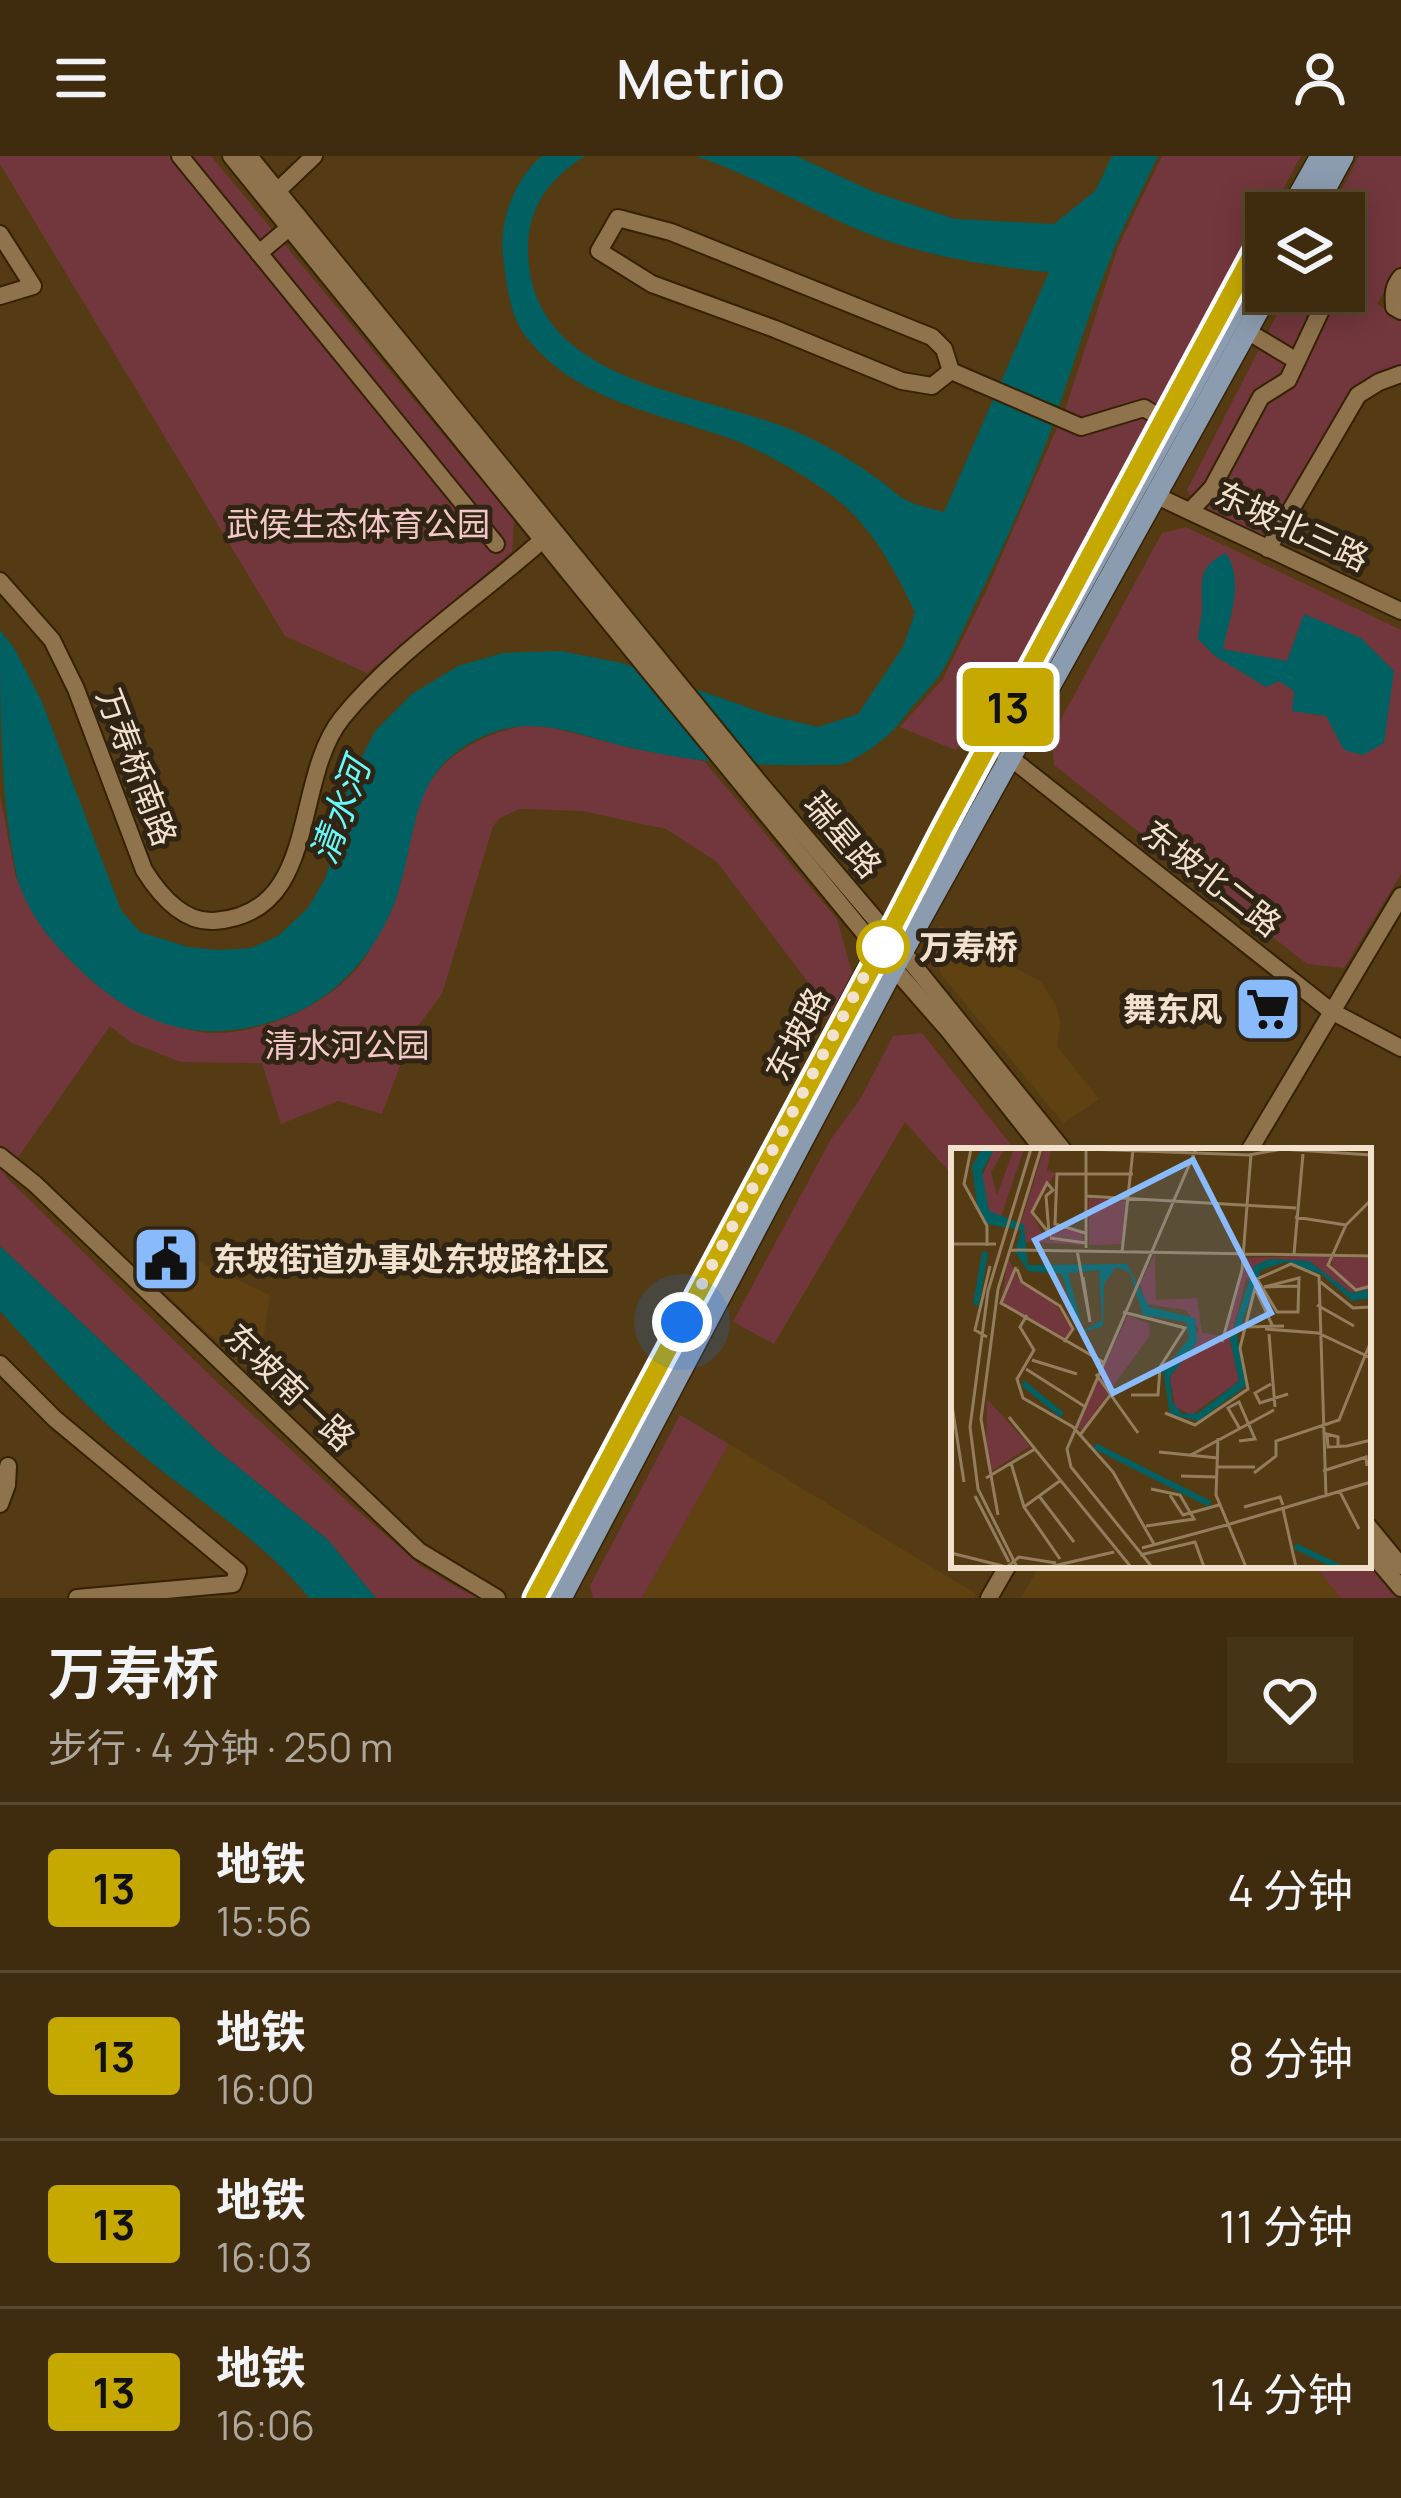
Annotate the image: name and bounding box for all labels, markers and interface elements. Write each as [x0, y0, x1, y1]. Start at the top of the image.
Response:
text: Metrio [616, 41, 785, 115]
icon: menu [48, 45, 114, 111]
icon: person [1287, 45, 1353, 111]
map controls [1245, 192, 1365, 312]
button: layers [1245, 192, 1365, 312]
street label: 东坡北三路 [1208, 470, 1376, 581]
park label: 武侯生态体育公园 [226, 501, 490, 546]
line badge: 13 [954, 668, 1062, 746]
text: 13 [987, 678, 1029, 736]
street label: 万寿桥南路 [87, 682, 188, 852]
water label: 清水河 [298, 746, 383, 870]
street label: 瑞星路 [794, 782, 892, 887]
street label: 东坡北二路 [1133, 809, 1291, 946]
marker: 万寿桥 [858, 922, 908, 972]
place label: 万寿桥 [919, 924, 1018, 969]
supermarket icon: 舞东风 [1233, 974, 1303, 1044]
street label: 东坡路 [754, 979, 839, 1088]
place label: 舞东风 [1123, 986, 1222, 1031]
park label: 清水河公园 [265, 1022, 430, 1067]
inset map [951, 1148, 1371, 1568]
public building icon: 东坡街道办事处东坡路社区 [131, 1224, 201, 1294]
place label: 东坡街道办事处东坡路社区 [213, 1236, 609, 1281]
your location [652, 1292, 712, 1352]
street label: 东坡南一路 [215, 1313, 365, 1460]
text: 万寿桥 [48, 1633, 219, 1711]
button: heart [1227, 1637, 1353, 1763]
text: 步行 · 4 分钟 · 250 m [48, 1720, 393, 1774]
text: 地铁 [216, 1832, 306, 1894]
text: 13 [93, 1859, 135, 1917]
text: 4 分钟 [1227, 1859, 1353, 1921]
text: 15:56 [216, 1894, 312, 1948]
text: 地铁 [216, 2000, 306, 2062]
text: 13 [93, 2027, 135, 2085]
text: 8 分钟 [1228, 2027, 1353, 2089]
text: 16:00 [216, 2062, 315, 2116]
text: 地铁 [216, 2168, 306, 2230]
text: 13 [93, 2195, 135, 2253]
text: 11 分钟 [1219, 2195, 1353, 2257]
text: 16:03 [216, 2230, 312, 2284]
text: 地铁 [216, 2336, 306, 2398]
text: 13 [93, 2363, 135, 2421]
text: 14 分钟 [1210, 2363, 1353, 2425]
text: 16:06 [216, 2398, 315, 2452]

